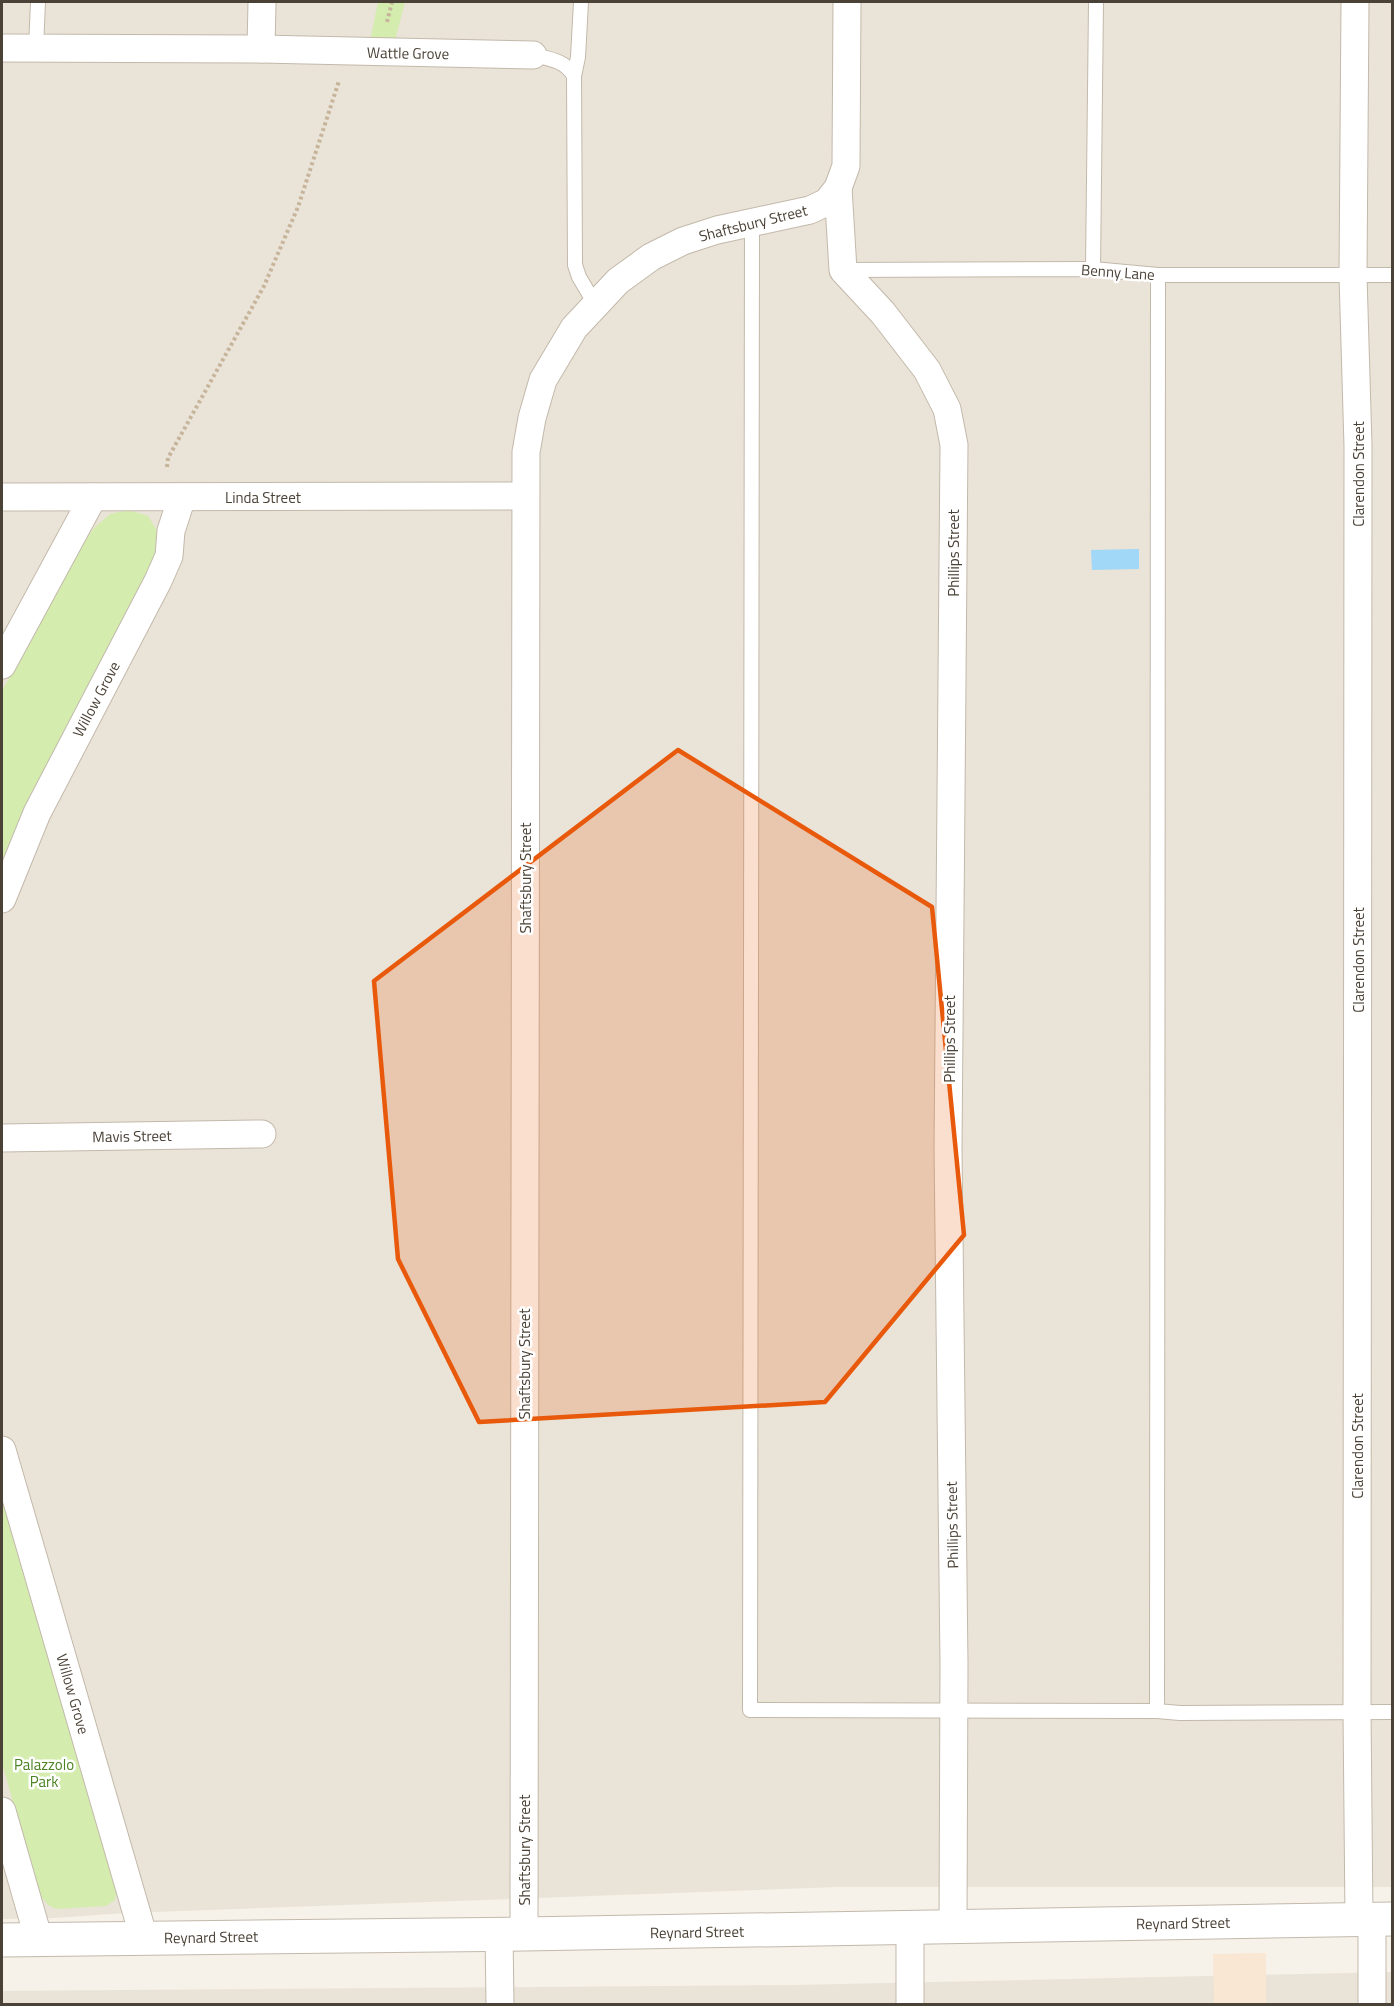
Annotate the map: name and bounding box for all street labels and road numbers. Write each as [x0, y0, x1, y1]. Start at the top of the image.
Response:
street label: Wattle Grove [367, 41, 449, 65]
street label: Shaftsbury Street [696, 198, 810, 248]
street label: Benny Lane [1080, 258, 1156, 286]
street label: Clarendon Street [1347, 420, 1370, 527]
street label: Linda Street [225, 486, 302, 509]
street label: Phillips Street [942, 509, 965, 597]
street label: Willow Grove [66, 657, 126, 741]
street label: Shaftsbury Street [514, 822, 537, 934]
street label: Clarendon Street [1347, 906, 1370, 1013]
street label: Phillips Street [938, 995, 961, 1083]
street label: Mavis Street [92, 1124, 173, 1148]
street label: Shaftsbury Street [513, 1308, 536, 1420]
street label: Clarendon Street [1346, 1392, 1369, 1499]
street label: Phillips Street [940, 1480, 964, 1569]
street label: Willow Grove [51, 1651, 95, 1737]
street label: Shaftsbury Street [513, 1794, 536, 1906]
street label: Reynard Street [1136, 1911, 1231, 1935]
street label: Reynard Street [650, 1920, 745, 1944]
street label: Reynard Street [164, 1925, 259, 1949]

